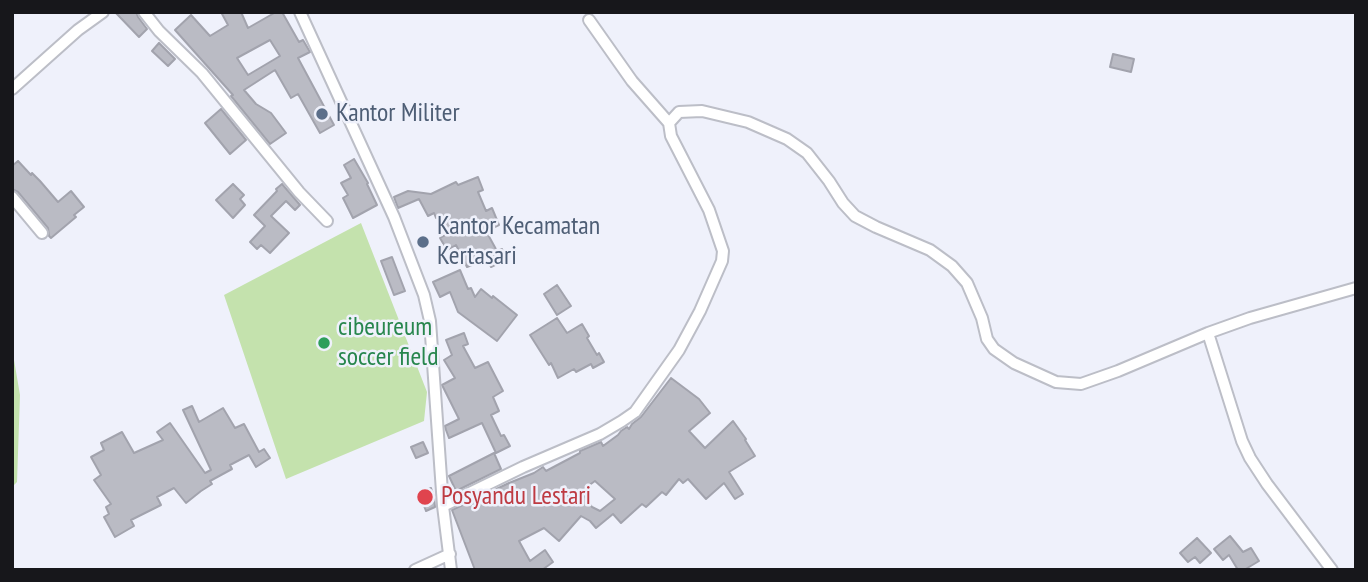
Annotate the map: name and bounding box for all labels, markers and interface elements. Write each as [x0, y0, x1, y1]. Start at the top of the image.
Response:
place label: Kantor Militer [336, 98, 460, 130]
marker: Kantor Militer [314, 106, 330, 122]
place label: Kantor Kecamatan Kertasari [437, 211, 600, 272]
marker: Kantor Kecamatan Kertasari [415, 234, 431, 250]
place label: cibeureum soccer field [338, 312, 438, 374]
marker: cibeureum soccer field [316, 335, 332, 351]
place label: Posyandu Lestari [441, 481, 591, 513]
marker: Posyandu Lestari [415, 487, 435, 507]

